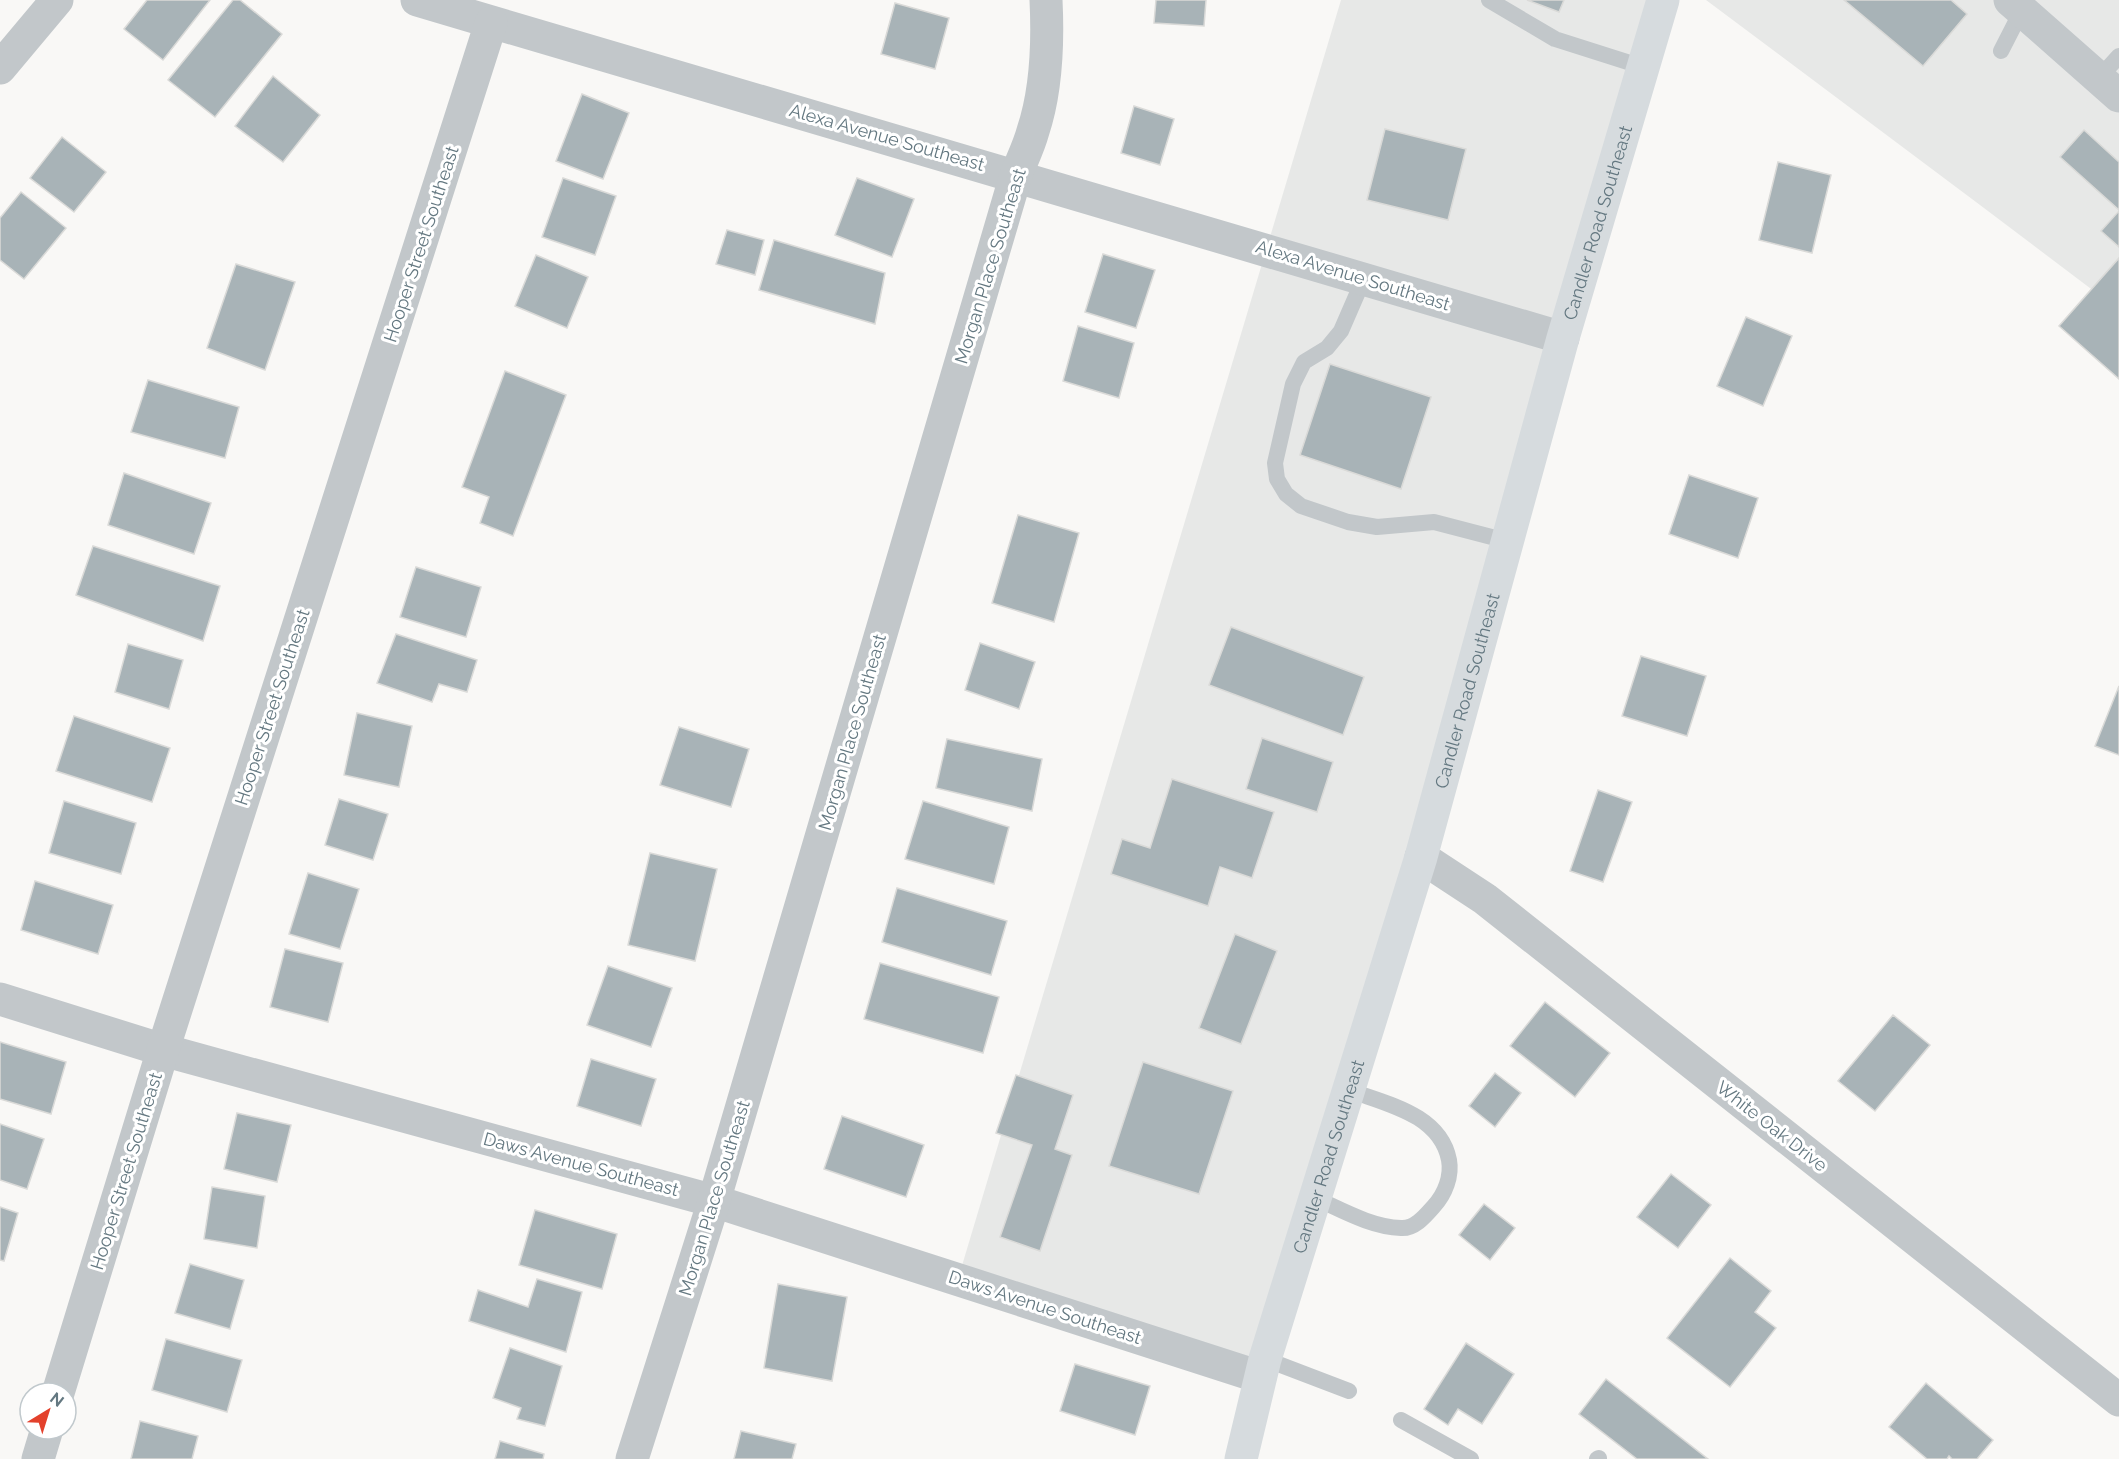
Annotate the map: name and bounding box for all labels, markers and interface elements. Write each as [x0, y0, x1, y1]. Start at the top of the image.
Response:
street label: Alexa Avenue Southeast [787, 99, 987, 175]
street label: Candler Road Southeast [1558, 123, 1636, 322]
street label: Hooper Street Southeast [379, 143, 463, 345]
street label: Morgan Place Southeast [950, 166, 1030, 366]
street label: Alexa Avenue Southeast [1253, 235, 1453, 315]
street label: Candler Road Southeast [1430, 591, 1503, 791]
street label: Hooper Street Southeast [230, 606, 314, 808]
street label: Morgan Place Southeast [814, 631, 890, 833]
street label: Candler Road Southeast [1288, 1057, 1368, 1256]
street label: Hooper Street Southeast [86, 1070, 166, 1272]
street label: White Oak Drive [1712, 1076, 1832, 1176]
street label: Morgan Place Southeast [674, 1098, 754, 1298]
street label: Daws Avenue Southeast [481, 1128, 681, 1200]
street label: Daws Avenue Southeast [946, 1266, 1144, 1348]
north arrow [18, 1381, 78, 1441]
text: N [46, 1388, 68, 1411]

